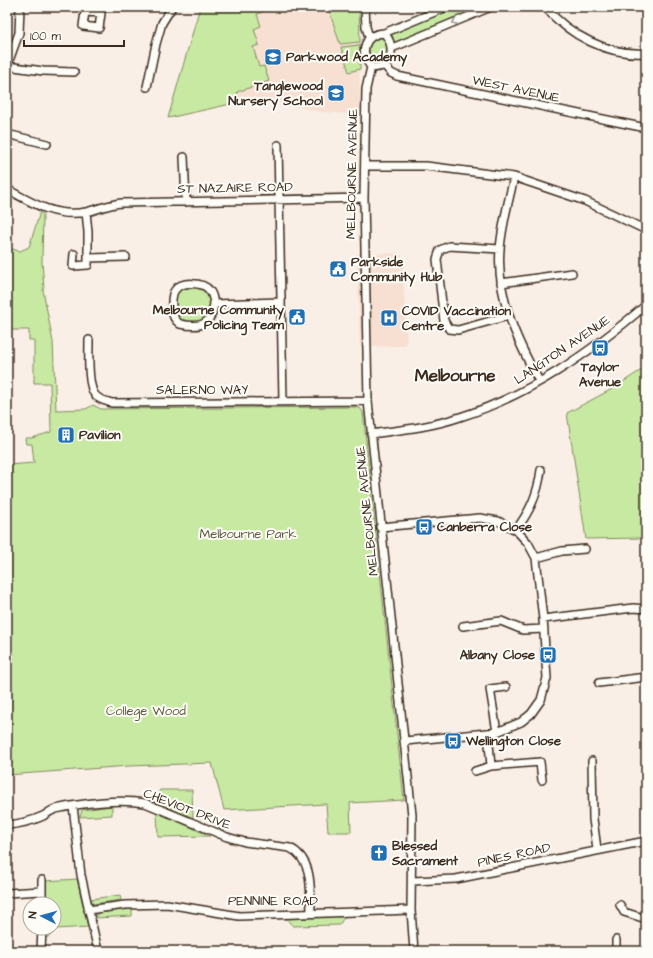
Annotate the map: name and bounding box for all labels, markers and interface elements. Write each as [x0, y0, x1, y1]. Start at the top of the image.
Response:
one-way arrow [451, 17, 459, 25]
scale bar [24, 22, 124, 48]
text: 100 m [30, 28, 61, 45]
school or university icon: Parkwood Academy [263, 47, 283, 67]
place label: Parkwood Academy [286, 48, 408, 67]
street label: WEST AVENUE [471, 71, 562, 107]
place label: Tanglewood Nursery School [228, 77, 323, 111]
school or university icon: Tanglewood Nursery School [326, 83, 346, 103]
street label: MELBOURNE AVENUE [342, 108, 362, 239]
street label: ST NAZAIRE ROAD [177, 178, 293, 198]
place label: Parkside Community Hub [351, 253, 443, 287]
public building icon: Parkside Community Hub [328, 259, 348, 279]
place label: Melbourne Community Policing Team [153, 301, 285, 336]
place label: COVID Vaccination Centre [402, 302, 512, 335]
public building icon: Melbourne Community Policing Team [287, 307, 307, 327]
hospital icon: COVID Vaccination Centre [379, 308, 399, 328]
street label: LANGTON AVENUE [511, 311, 614, 389]
bus stop icon: Taylor Avenue [590, 338, 610, 358]
place label: Taylor Avenue [579, 358, 621, 391]
district label: Melbourne [415, 364, 495, 388]
street label: SALERNO WAY [156, 381, 248, 399]
building icon: Pavilion [56, 425, 76, 445]
place label: Pavilion [79, 426, 121, 444]
street label: MELBOURNE AVENUE [351, 445, 383, 577]
bus stop icon: Canberra Close [414, 517, 434, 537]
place label: Canberra Close [437, 518, 532, 536]
park label: Melbourne Park [199, 525, 297, 543]
bus stop icon: Albany Close [538, 645, 558, 665]
place label: Albany Close [460, 646, 535, 665]
park label: College Wood [106, 702, 186, 721]
bus stop icon: Wellington Close [443, 731, 463, 751]
place label: Wellington Close [465, 732, 561, 752]
street label: CHEVIOT DRIVE [141, 784, 234, 834]
place label: Blessed Sacrament [391, 837, 459, 870]
street label: PINES ROAD [476, 838, 553, 872]
church icon: Blessed Sacrament [369, 843, 389, 863]
street label: PENNINE ROAD [228, 892, 319, 910]
north arrow [22, 896, 62, 936]
text: N [25, 911, 40, 919]

